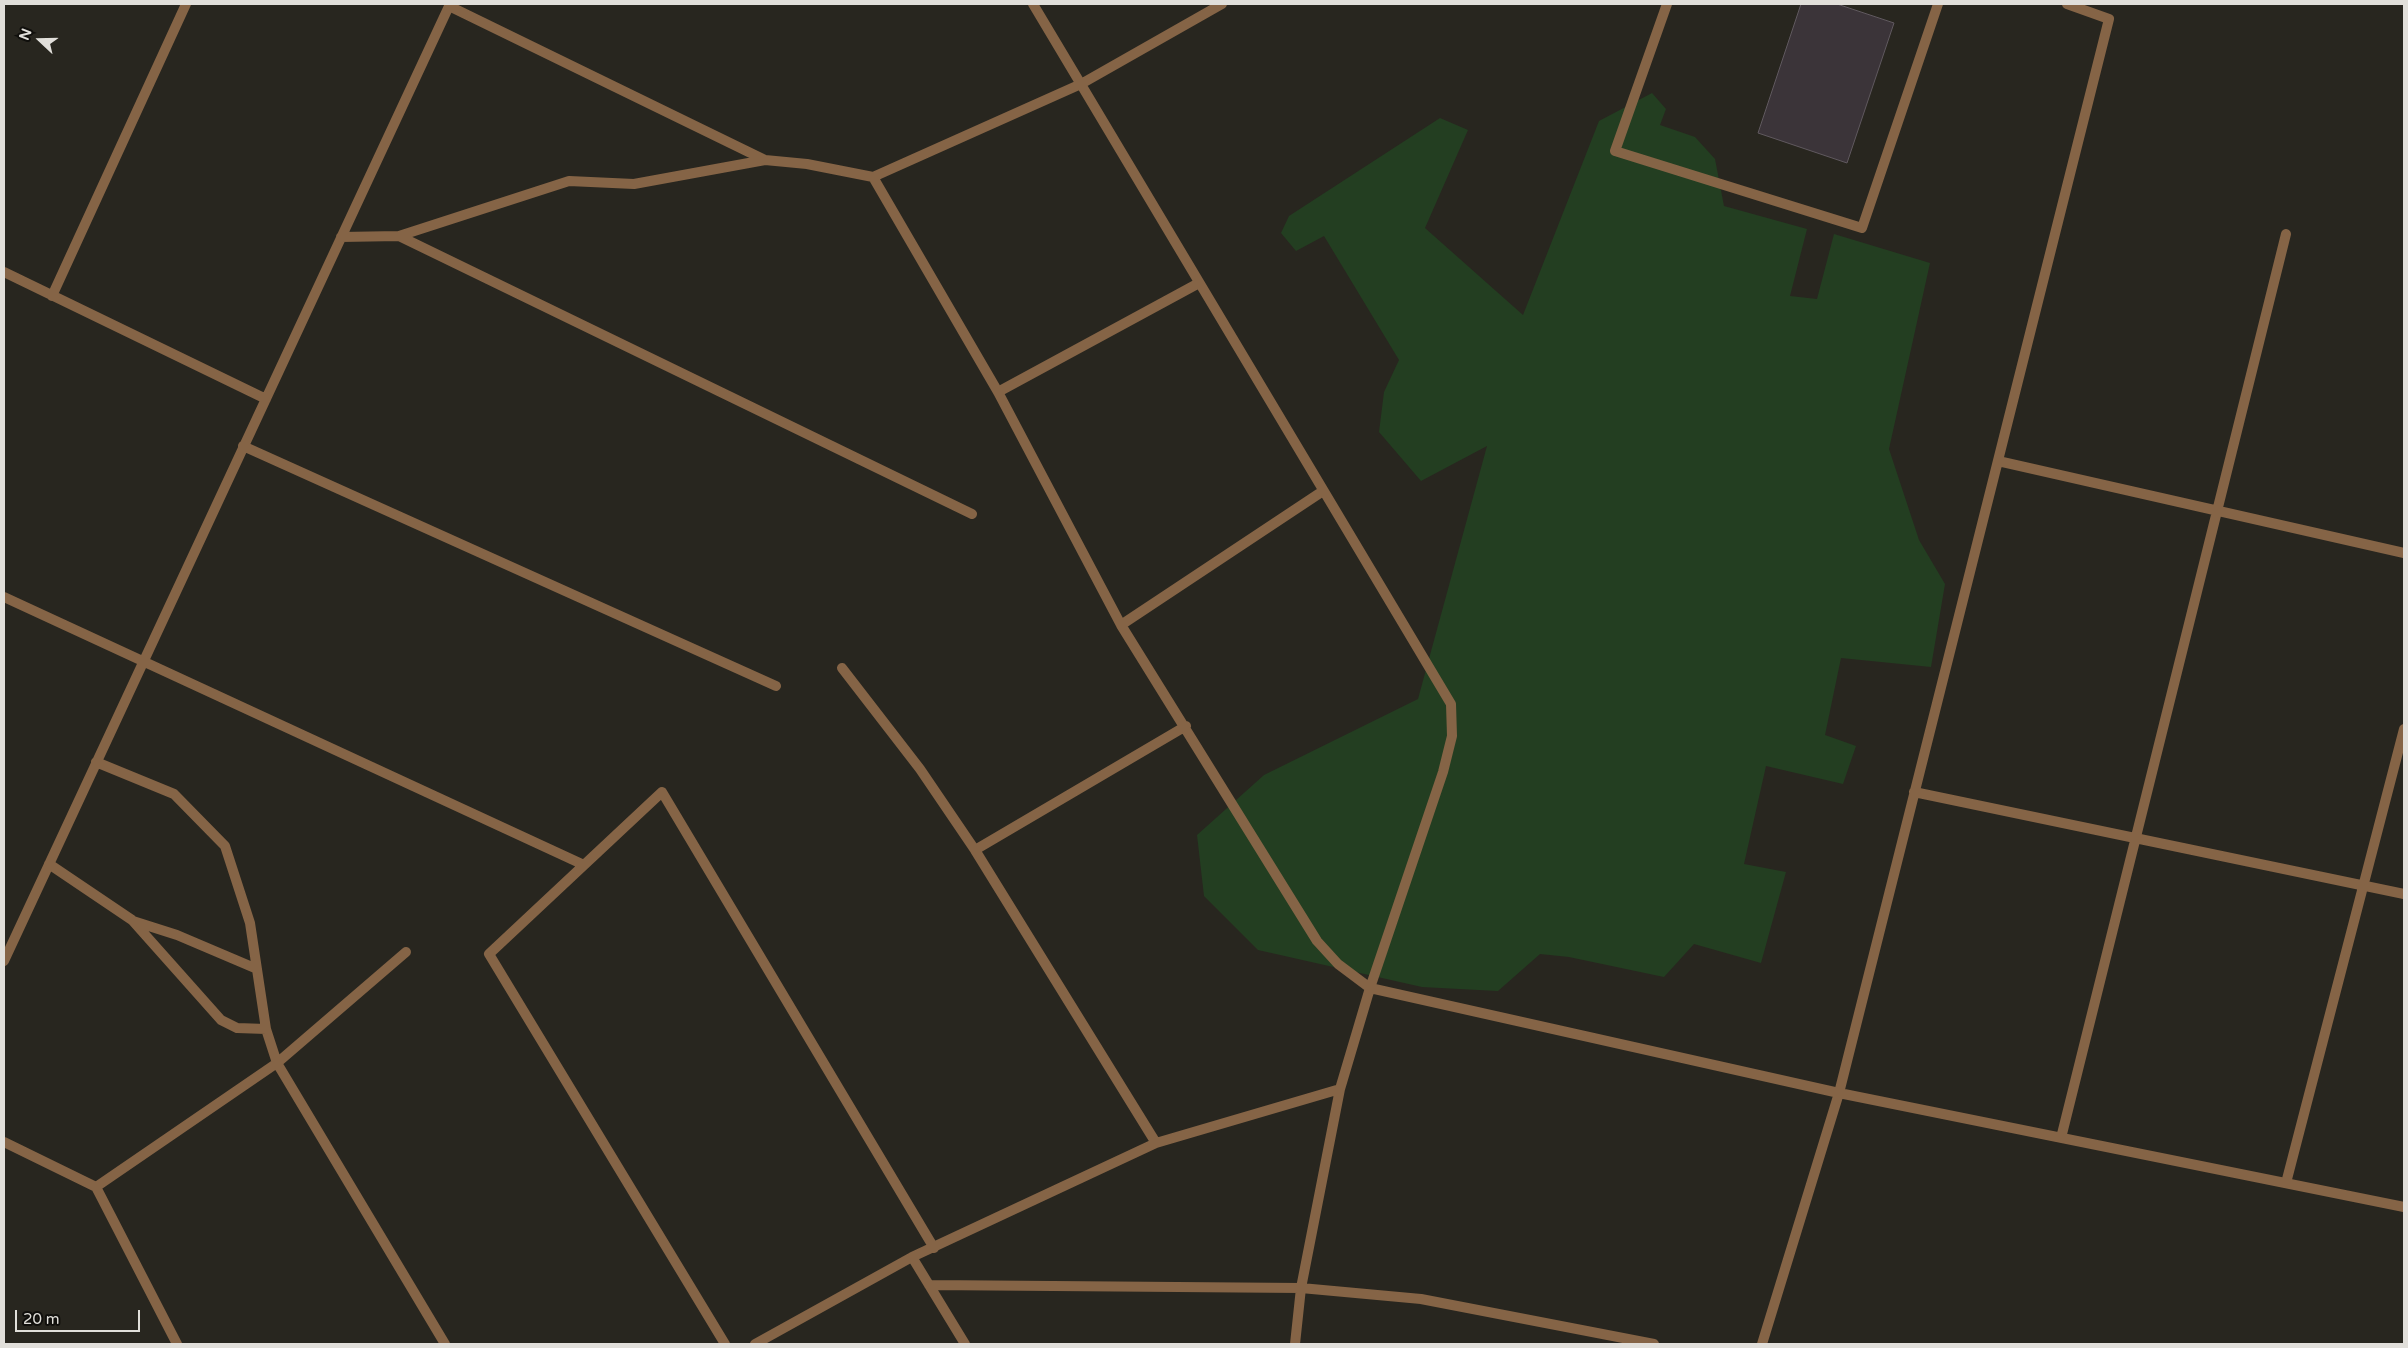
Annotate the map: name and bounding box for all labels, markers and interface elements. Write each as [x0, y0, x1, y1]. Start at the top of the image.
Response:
north arrow [15, 15, 65, 65]
text: N [16, 26, 35, 43]
scale bar [18, 1300, 142, 1332]
text: 20 m [23, 1310, 60, 1328]

